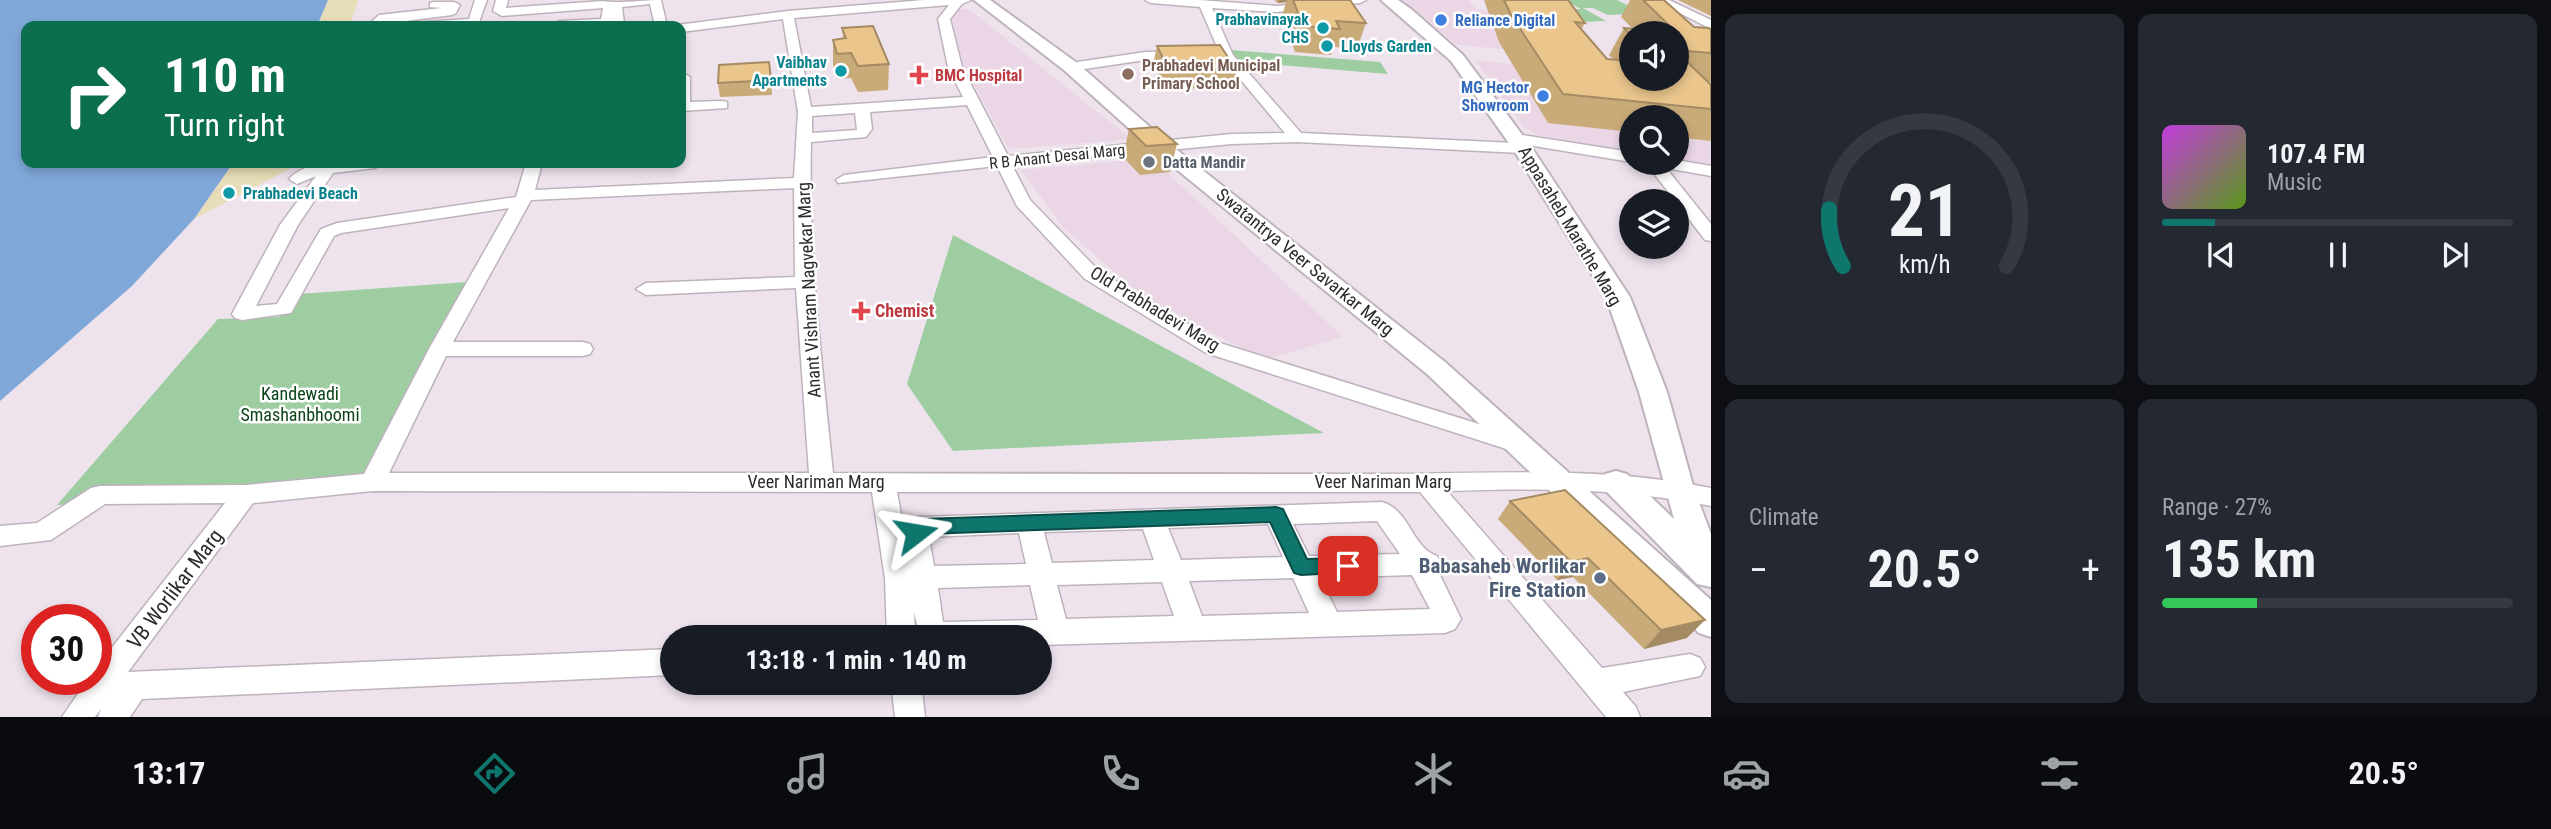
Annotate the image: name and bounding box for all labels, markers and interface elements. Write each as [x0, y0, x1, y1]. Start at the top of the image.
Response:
place label: Prabhavinayak CHS [1215, 10, 1309, 47]
place label: Reliance Digital [1455, 11, 1555, 30]
marker: Reliance Digital [1433, 12, 1449, 28]
marker: Prabhavinayak CHS [1315, 20, 1331, 36]
map controls [1619, 21, 1689, 259]
button: sound [1619, 21, 1689, 91]
place label: Lloyds Garden [1341, 37, 1432, 56]
marker: Lloyds Garden [1319, 38, 1335, 54]
text: 110 m [164, 47, 286, 104]
icon: right [49, 49, 140, 140]
place label: Vaibhav Apartments [752, 53, 827, 90]
place label: Prabhadevi Municipal Primary School [1142, 56, 1280, 93]
marker: Vaibhav Apartments [833, 63, 849, 79]
marker: BMC Hospital [909, 65, 929, 85]
place label: BMC Hospital [935, 66, 1022, 85]
marker: Prabhadevi Municipal Primary School [1120, 66, 1136, 82]
place label: MG Hector Showroom [1461, 78, 1529, 115]
marker: MG Hector Showroom [1535, 88, 1551, 104]
button: search [1619, 105, 1689, 175]
text: Turn right [164, 106, 285, 144]
text: 107.4 FM [2267, 139, 2365, 169]
street label: R B Anant Desai Marg [988, 140, 1126, 173]
street label: Appasaheb Marathe Marg [1514, 142, 1626, 309]
place label: Datta Mandir [1163, 153, 1245, 172]
marker: Datta Mandir [1141, 154, 1157, 170]
text: 21 [1888, 168, 1961, 254]
text: Music [2267, 169, 2322, 196]
street label: Anant Vishram Nagvekar Marg [792, 182, 825, 398]
place label: Prabhadevi Beach [243, 184, 358, 203]
street label: Swatantrya Veer Savarkar Marg [1212, 184, 1398, 340]
marker: Prabhadevi Beach [221, 185, 237, 201]
button: layers [1619, 189, 1689, 259]
icon: previous [2202, 236, 2240, 274]
icon: pause [2319, 236, 2357, 274]
icon: next [2436, 236, 2474, 274]
text: km/h [1899, 250, 1950, 279]
street label: Old Prabhadevi Marg [1087, 262, 1224, 356]
place label: Chemist [875, 300, 935, 321]
marker: Chemist [853, 303, 869, 319]
park label: Kandewadi Smashanbhoomi [240, 383, 360, 425]
street label: Veer Nariman Marg [747, 471, 885, 492]
street label: Veer Nariman Marg [1314, 471, 1452, 492]
text: Range · 27% [2162, 494, 2272, 521]
position arrow [879, 496, 953, 570]
text: Climate [1749, 504, 1819, 531]
street label: VB Worlikar Marg [122, 524, 228, 654]
text: 135 km [2162, 529, 2316, 590]
pin [1318, 536, 1378, 596]
text: 20.5° [1867, 539, 1982, 600]
icon: arrive [1329, 547, 1367, 585]
text: − [1749, 548, 1768, 592]
text: + [2081, 548, 2100, 592]
place label: Babasaheb Worlikar Fire Station [1419, 554, 1586, 602]
marker: Babasaheb Worlikar Fire Station [1592, 570, 1608, 586]
speed limit sign: 30 [21, 604, 112, 695]
text: 13:18 · 1 min · 140 m [746, 645, 966, 675]
icon: directions [470, 749, 519, 798]
icon: music [783, 749, 832, 798]
icon: phone [1096, 749, 1145, 798]
icon: climate [1409, 749, 1458, 798]
icon: car [1722, 749, 1771, 798]
icon: filters [2035, 749, 2084, 798]
text: 13:17 [132, 754, 206, 792]
text: 20.5° [2349, 754, 2419, 792]

